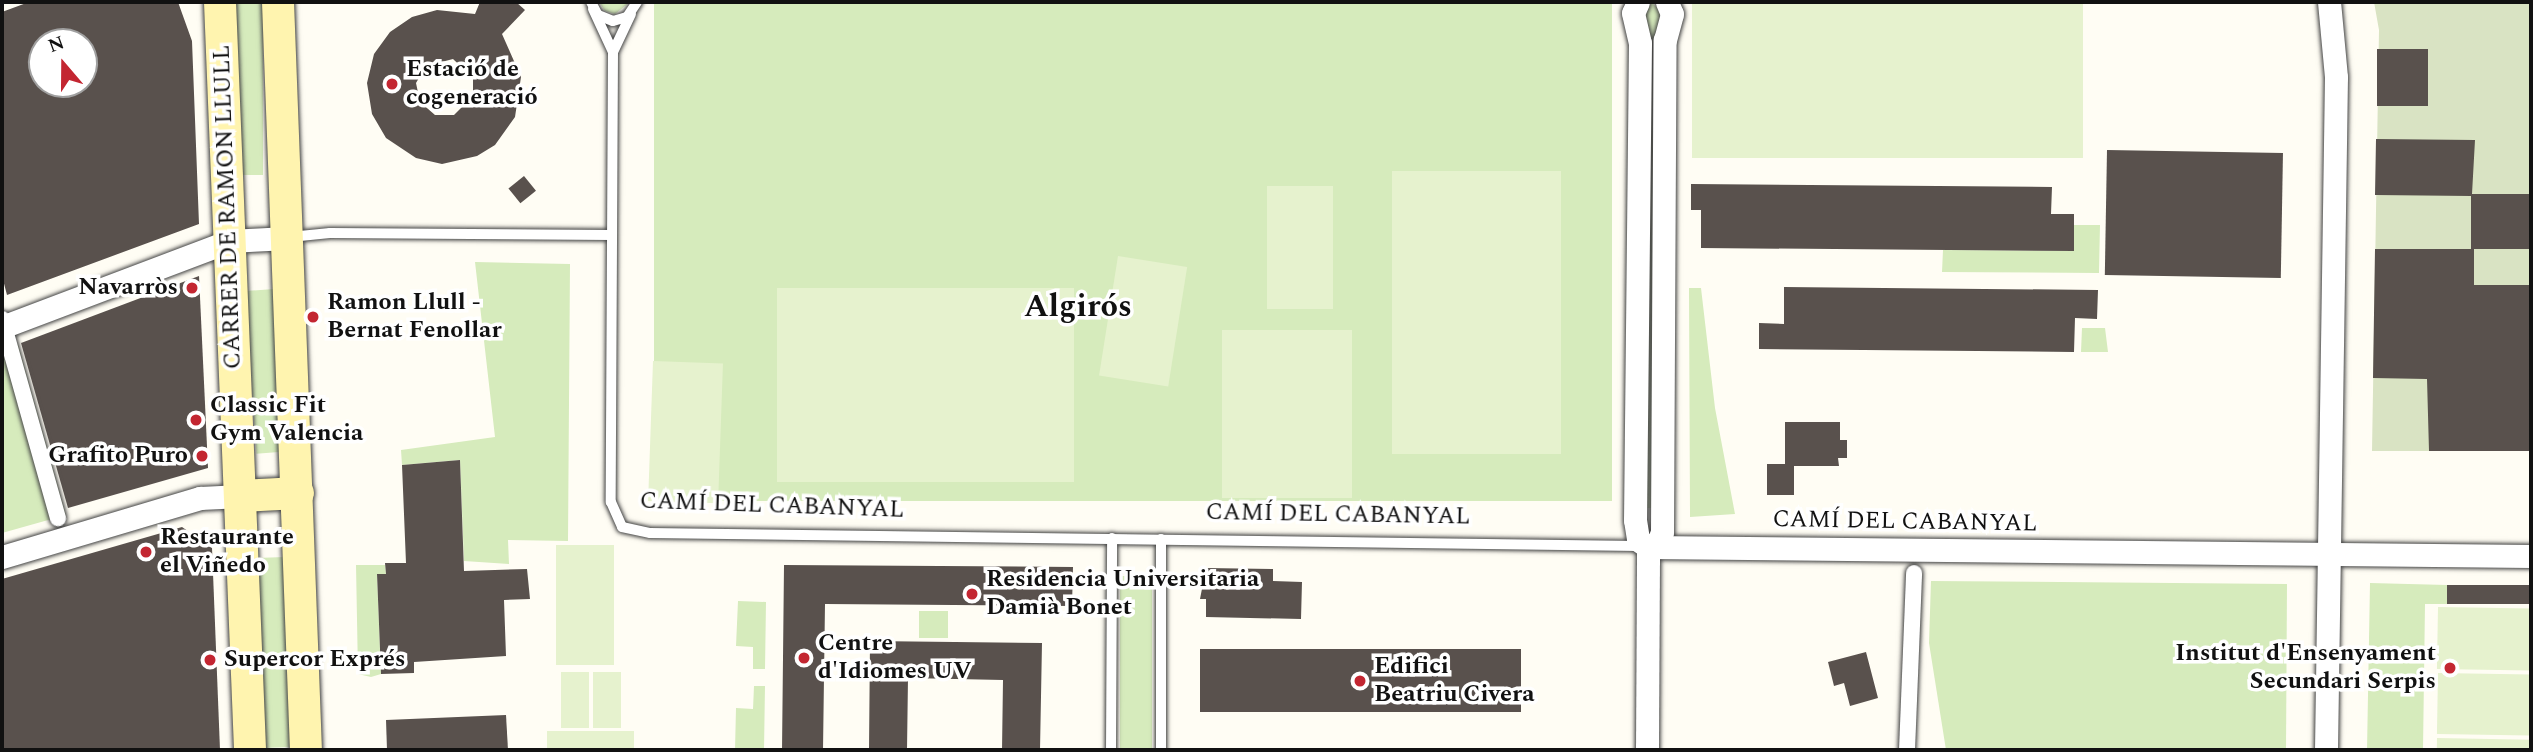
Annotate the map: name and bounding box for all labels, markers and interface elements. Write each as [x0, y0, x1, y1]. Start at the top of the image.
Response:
north arrow [28, 28, 98, 98]
text: N [44, 28, 69, 61]
street label: CARRER DE RAMON LLULL [208, 44, 248, 370]
place label: Estació de cogeneració [406, 56, 538, 112]
marker: Estació de cogeneració [384, 76, 400, 92]
place label: Navarròs [78, 274, 178, 302]
marker: Navarròs [184, 280, 200, 296]
district label: Algirós [1024, 288, 1132, 326]
place label: Ramon Llull - Bernat Fenollar [327, 289, 502, 345]
marker: Ramon Llull - Bernat Fenollar [305, 309, 321, 325]
place label: Classic Fit Gym Valencia [210, 392, 363, 448]
marker: Classic Fit Gym Valencia [188, 412, 204, 428]
place label: Grafito Puro [48, 442, 188, 470]
marker: Grafito Puro [194, 448, 210, 464]
street label: CAMÍ DEL CABANYAL [639, 487, 905, 525]
street label: CAMÍ DEL CABANYAL [1205, 498, 1471, 532]
street label: CAMÍ DEL CABANYAL [1772, 505, 2038, 539]
place label: Restaurante el Viñedo [160, 524, 294, 580]
marker: Restaurante el Viñedo [138, 544, 154, 560]
place label: Residencia Universitaria Damià Bonet [986, 566, 1259, 622]
marker: Residencia Universitaria Damià Bonet [964, 586, 980, 602]
place label: Centre d'Idiomes UV [818, 630, 971, 686]
place label: Institut d'Ensenyament Secundari Serpis [2175, 640, 2436, 696]
place label: Supercor Exprés [224, 646, 406, 674]
marker: Centre d'Idiomes UV [796, 650, 812, 666]
marker: Supercor Exprés [202, 652, 218, 668]
place label: Edifici Beatriu Civera [1374, 653, 1535, 709]
marker: Institut d'Ensenyament Secundari Serpis [2442, 660, 2458, 676]
marker: Edifici Beatriu Civera [1352, 673, 1368, 689]

